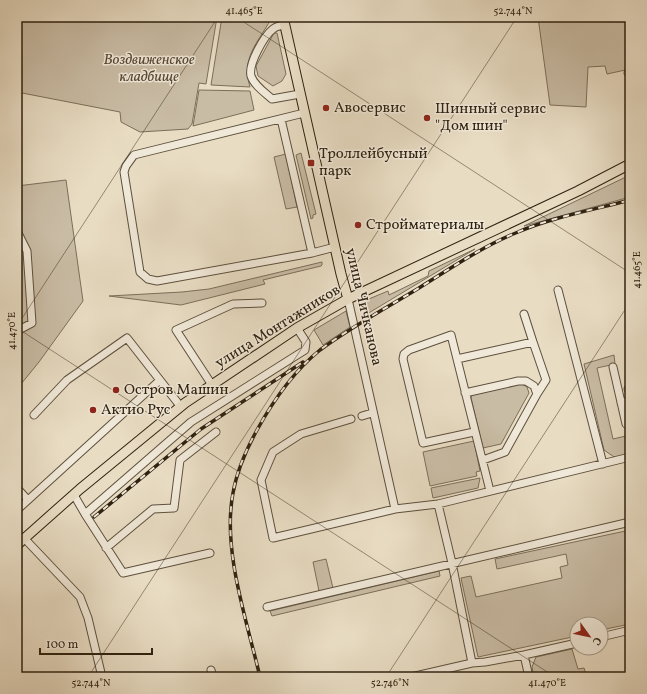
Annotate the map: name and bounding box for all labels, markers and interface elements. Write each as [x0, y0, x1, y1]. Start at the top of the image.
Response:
text: 41.465°E [225, 4, 263, 18]
text: 52.744°N [494, 4, 533, 18]
park label: Воздвиженское кладбище [104, 50, 195, 88]
place label: Авосервис [334, 98, 406, 119]
place label: Шинный сервис "Дом шин" [435, 99, 546, 137]
marker: Авосервис [321, 103, 331, 113]
marker: Шинный сервис "Дом шин" [422, 113, 432, 123]
place label: Троллейбусный парк [319, 144, 428, 182]
marker: Троллейбусный парк [306, 158, 316, 168]
place label: Стройматериалы [366, 215, 485, 236]
marker: Стройматериалы [353, 220, 363, 230]
street label: улица Чичканова [339, 246, 387, 368]
text: 41.465°E [630, 251, 644, 289]
street label: улица Монтажников [211, 280, 345, 374]
text: 41.470°E [5, 312, 19, 350]
place label: Остров Машин [124, 380, 229, 401]
marker: Остров Машин [111, 385, 121, 395]
place label: Актио Рус [101, 400, 171, 421]
marker: Актио Рус [88, 405, 98, 415]
north arrow [569, 616, 609, 656]
scale bar [40, 630, 152, 656]
text: С [588, 634, 604, 648]
text: 100 m [46, 637, 79, 653]
text: 52.744°N [72, 676, 111, 690]
text: 52.746°N [371, 676, 410, 690]
text: 41.470°E [528, 676, 566, 690]

